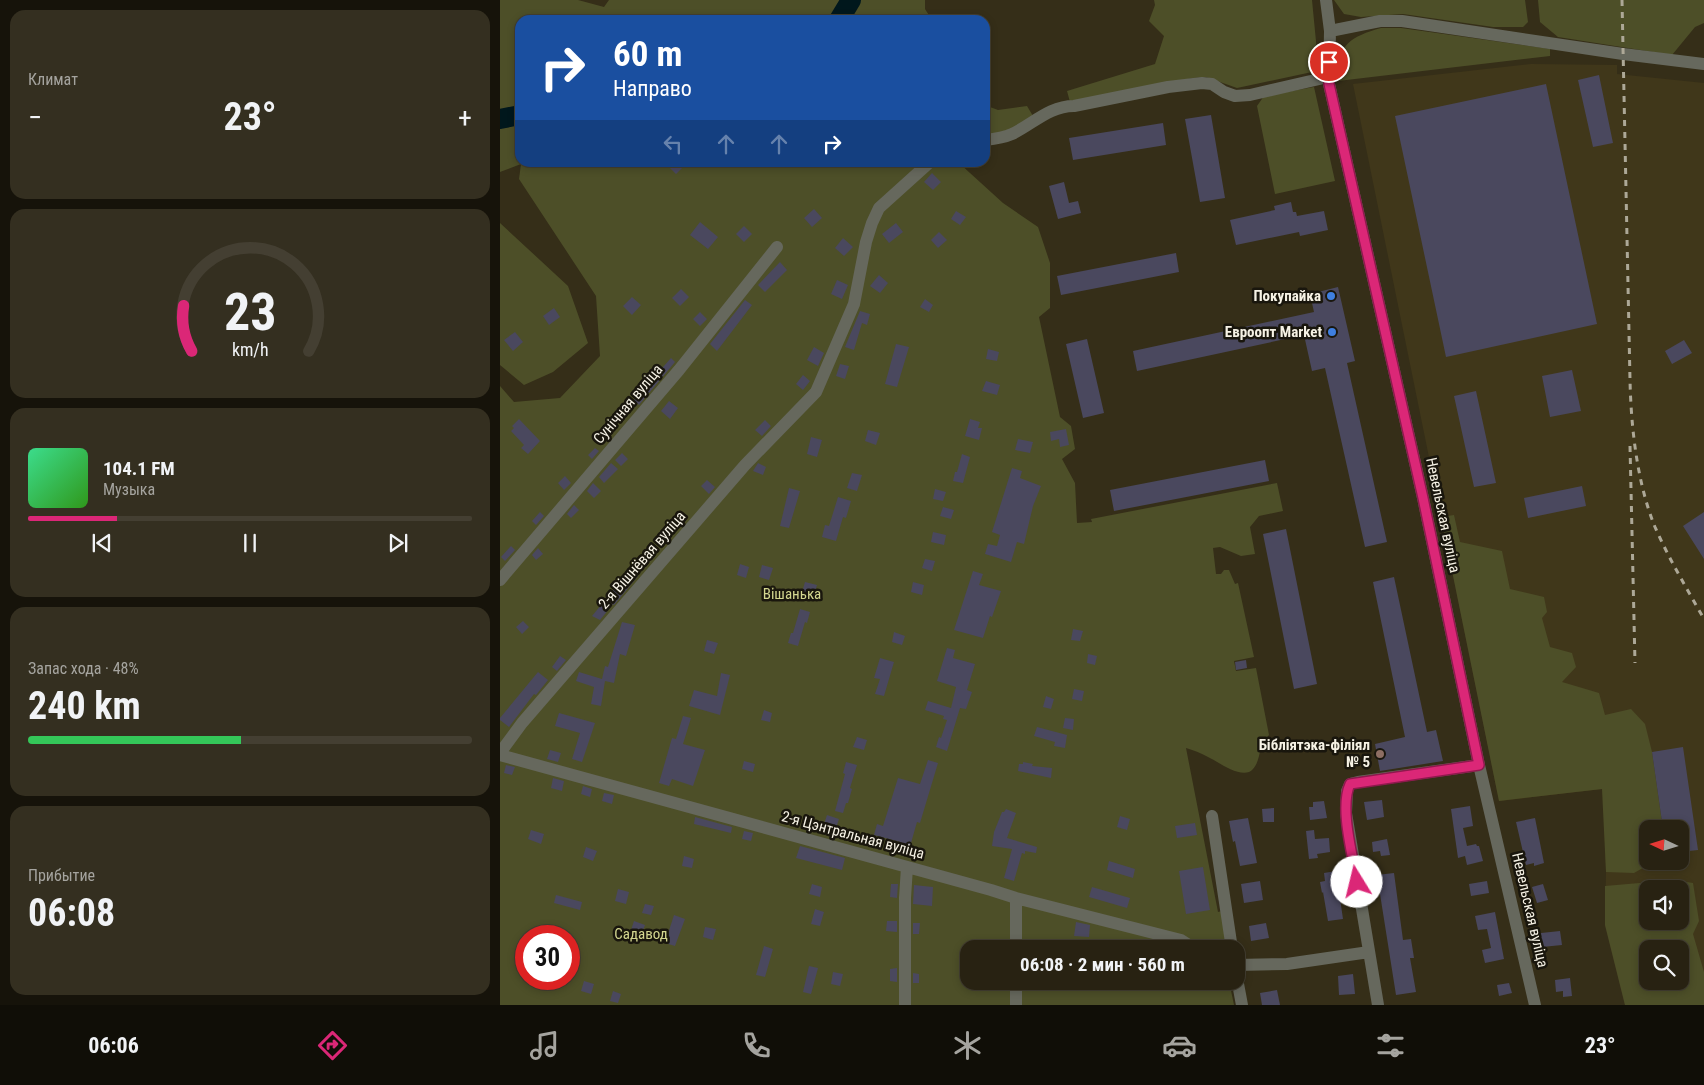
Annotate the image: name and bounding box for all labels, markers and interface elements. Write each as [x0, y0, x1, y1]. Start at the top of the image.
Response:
text: 60 m [613, 34, 682, 75]
icon: right [530, 35, 595, 100]
pin [1308, 41, 1350, 83]
icon: arrive [1315, 48, 1343, 76]
text: Климат [28, 70, 78, 89]
text: Направо [613, 76, 692, 101]
text: 23° [223, 95, 277, 139]
text: − [28, 101, 42, 134]
text: + [458, 101, 472, 134]
icon: left [659, 130, 687, 158]
icon: ahead [712, 130, 740, 158]
icon: ahead [765, 130, 793, 158]
icon: right [818, 130, 846, 158]
text: 23 [224, 282, 276, 343]
place label: Покупайка [1253, 287, 1321, 305]
marker: Покупайка [1325, 290, 1337, 302]
place label: Евроопт Market [1225, 323, 1322, 341]
marker: Евроопт Market [1326, 326, 1338, 338]
text: km/h [232, 339, 268, 360]
street label: Сунічная вуліца [590, 361, 666, 447]
street label: Невельская вуліца [1422, 456, 1464, 574]
text: 104.1 FM [103, 457, 175, 480]
text: Музыка [103, 480, 155, 499]
street label: 2-я Вішнёвая вуліца [595, 507, 689, 613]
icon: previous [88, 529, 116, 557]
icon: pause [236, 529, 264, 557]
icon: next [384, 529, 412, 557]
park label: Вішанька [763, 585, 821, 603]
text: Запас хода · 48% [28, 659, 139, 678]
text: 240 km [28, 684, 141, 728]
place label: Бібліятэка-філіял № 5 [1259, 736, 1370, 771]
marker: Бібліятэка-філіял № 5 [1374, 748, 1386, 760]
street label: 2-я Цэнтральная вуліца [780, 807, 926, 863]
north arrow [1639, 820, 1689, 870]
map controls [1639, 820, 1689, 990]
street label: Невельская вуліца [1508, 851, 1552, 969]
position arrow [1330, 855, 1382, 907]
text: Прибытие [28, 866, 95, 885]
button: sound [1639, 880, 1689, 930]
text: 06:08 [28, 891, 115, 935]
speed limit sign: 30 [515, 925, 580, 990]
park label: Садавод [614, 925, 668, 943]
button: search [1639, 940, 1689, 990]
text: 06:08 · 2 мин · 560 m [1020, 953, 1185, 976]
icon: directions [315, 1028, 350, 1063]
icon: music [527, 1028, 562, 1063]
icon: phone [739, 1028, 774, 1063]
icon: climate [950, 1028, 985, 1063]
icon: car [1162, 1028, 1197, 1063]
icon: filters [1373, 1028, 1408, 1063]
text: 06:06 [88, 1033, 139, 1058]
text: 23° [1585, 1033, 1616, 1058]

